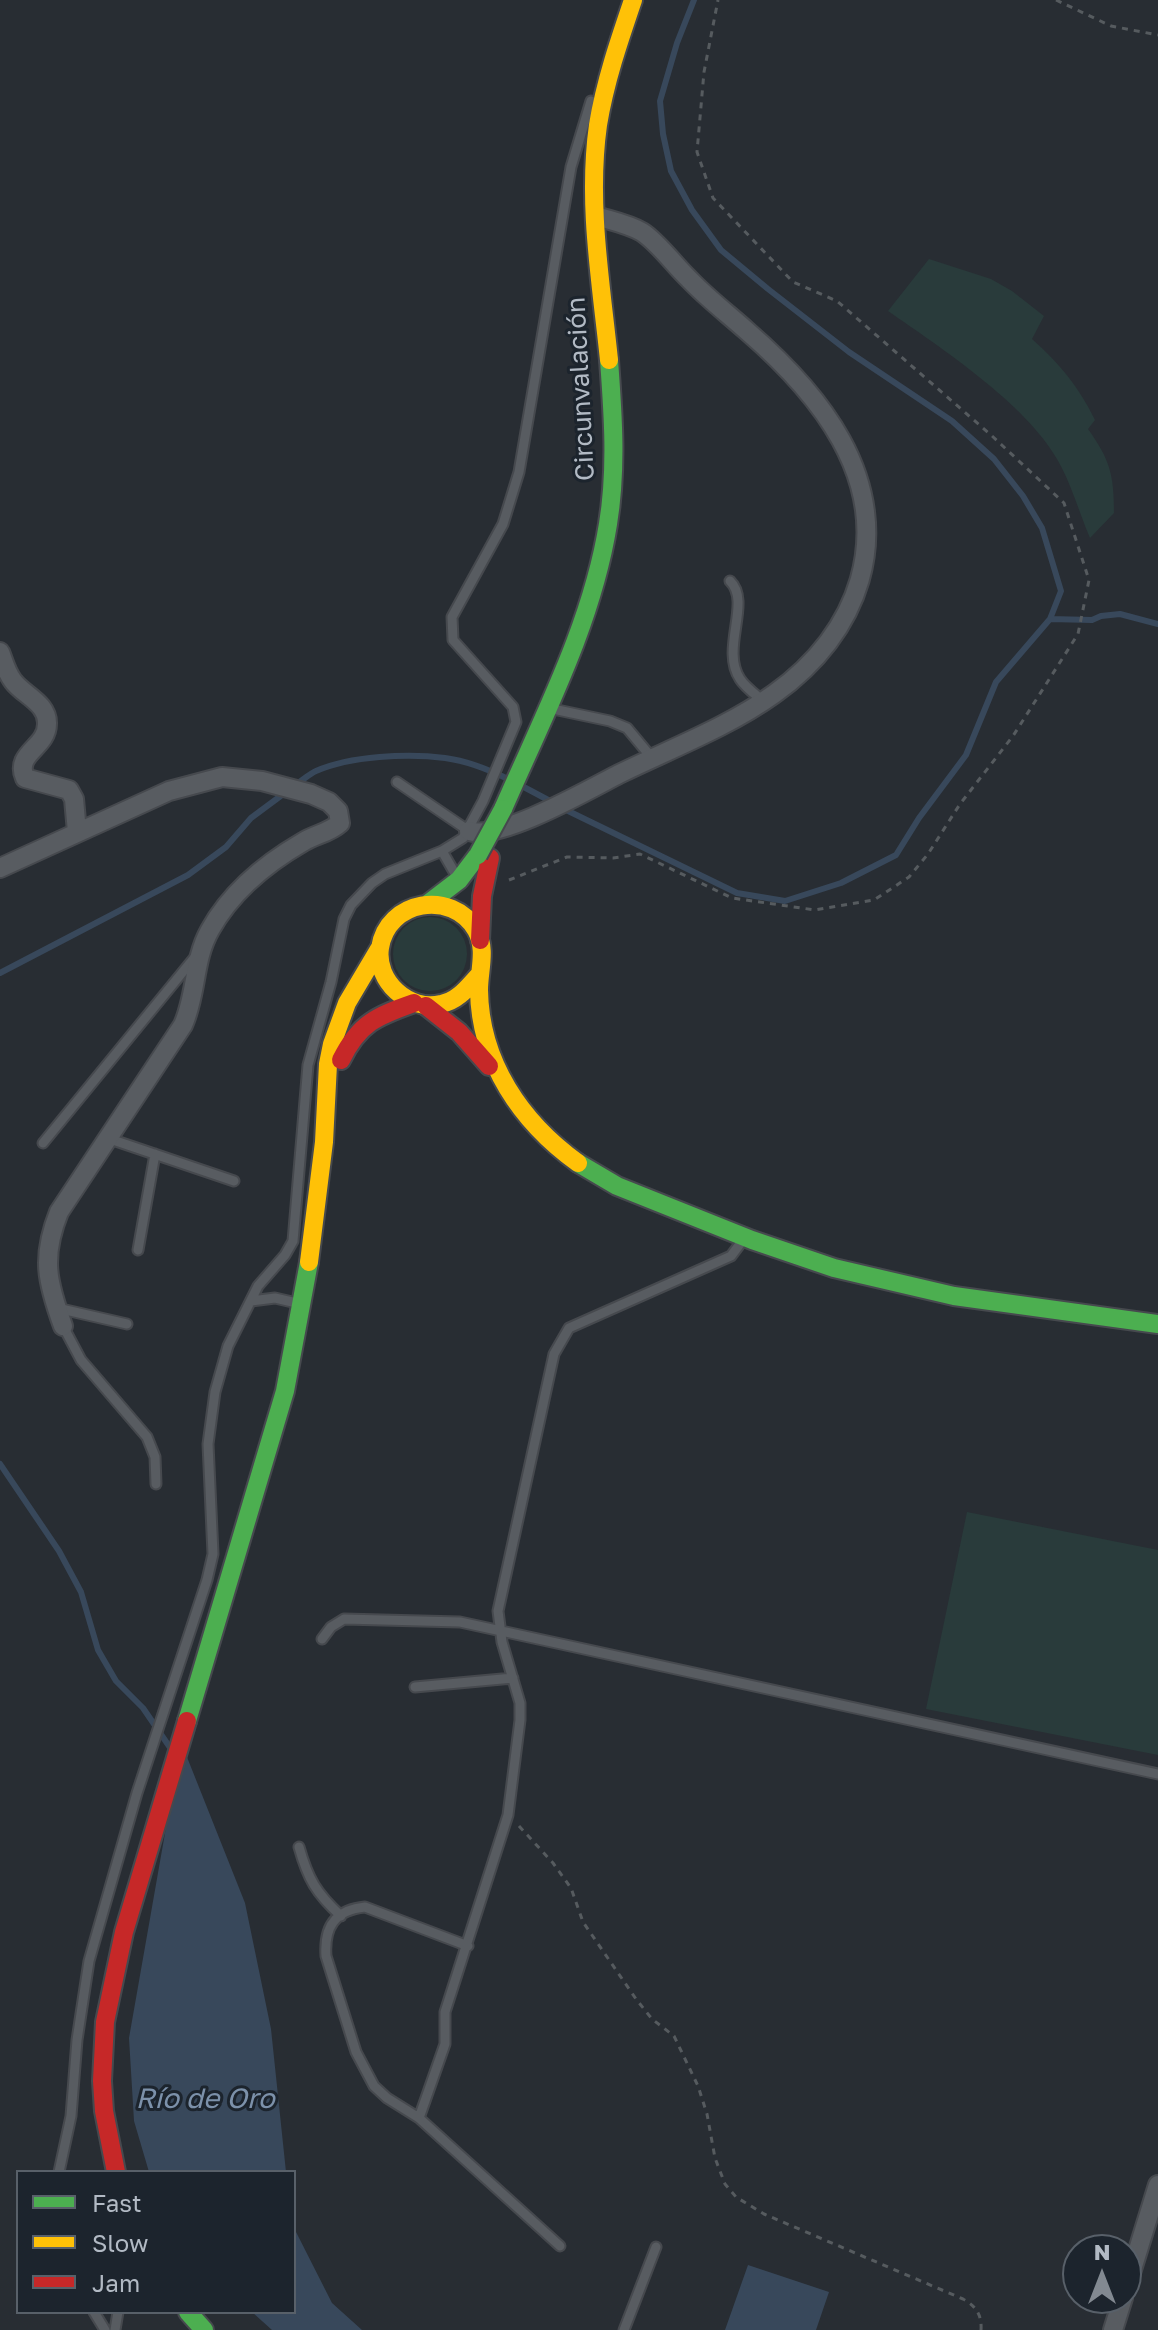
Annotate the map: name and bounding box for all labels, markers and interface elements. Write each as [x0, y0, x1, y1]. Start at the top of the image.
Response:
street label: Circunvalación [561, 296, 601, 482]
water label: Río de Oro [136, 2082, 274, 2116]
legend [16, 2170, 296, 2314]
text: Fast [92, 2188, 142, 2217]
text: Slow [92, 2228, 148, 2257]
north arrow [1062, 2234, 1142, 2314]
text: N [1094, 2238, 1110, 2265]
text: Jam [92, 2268, 140, 2297]

